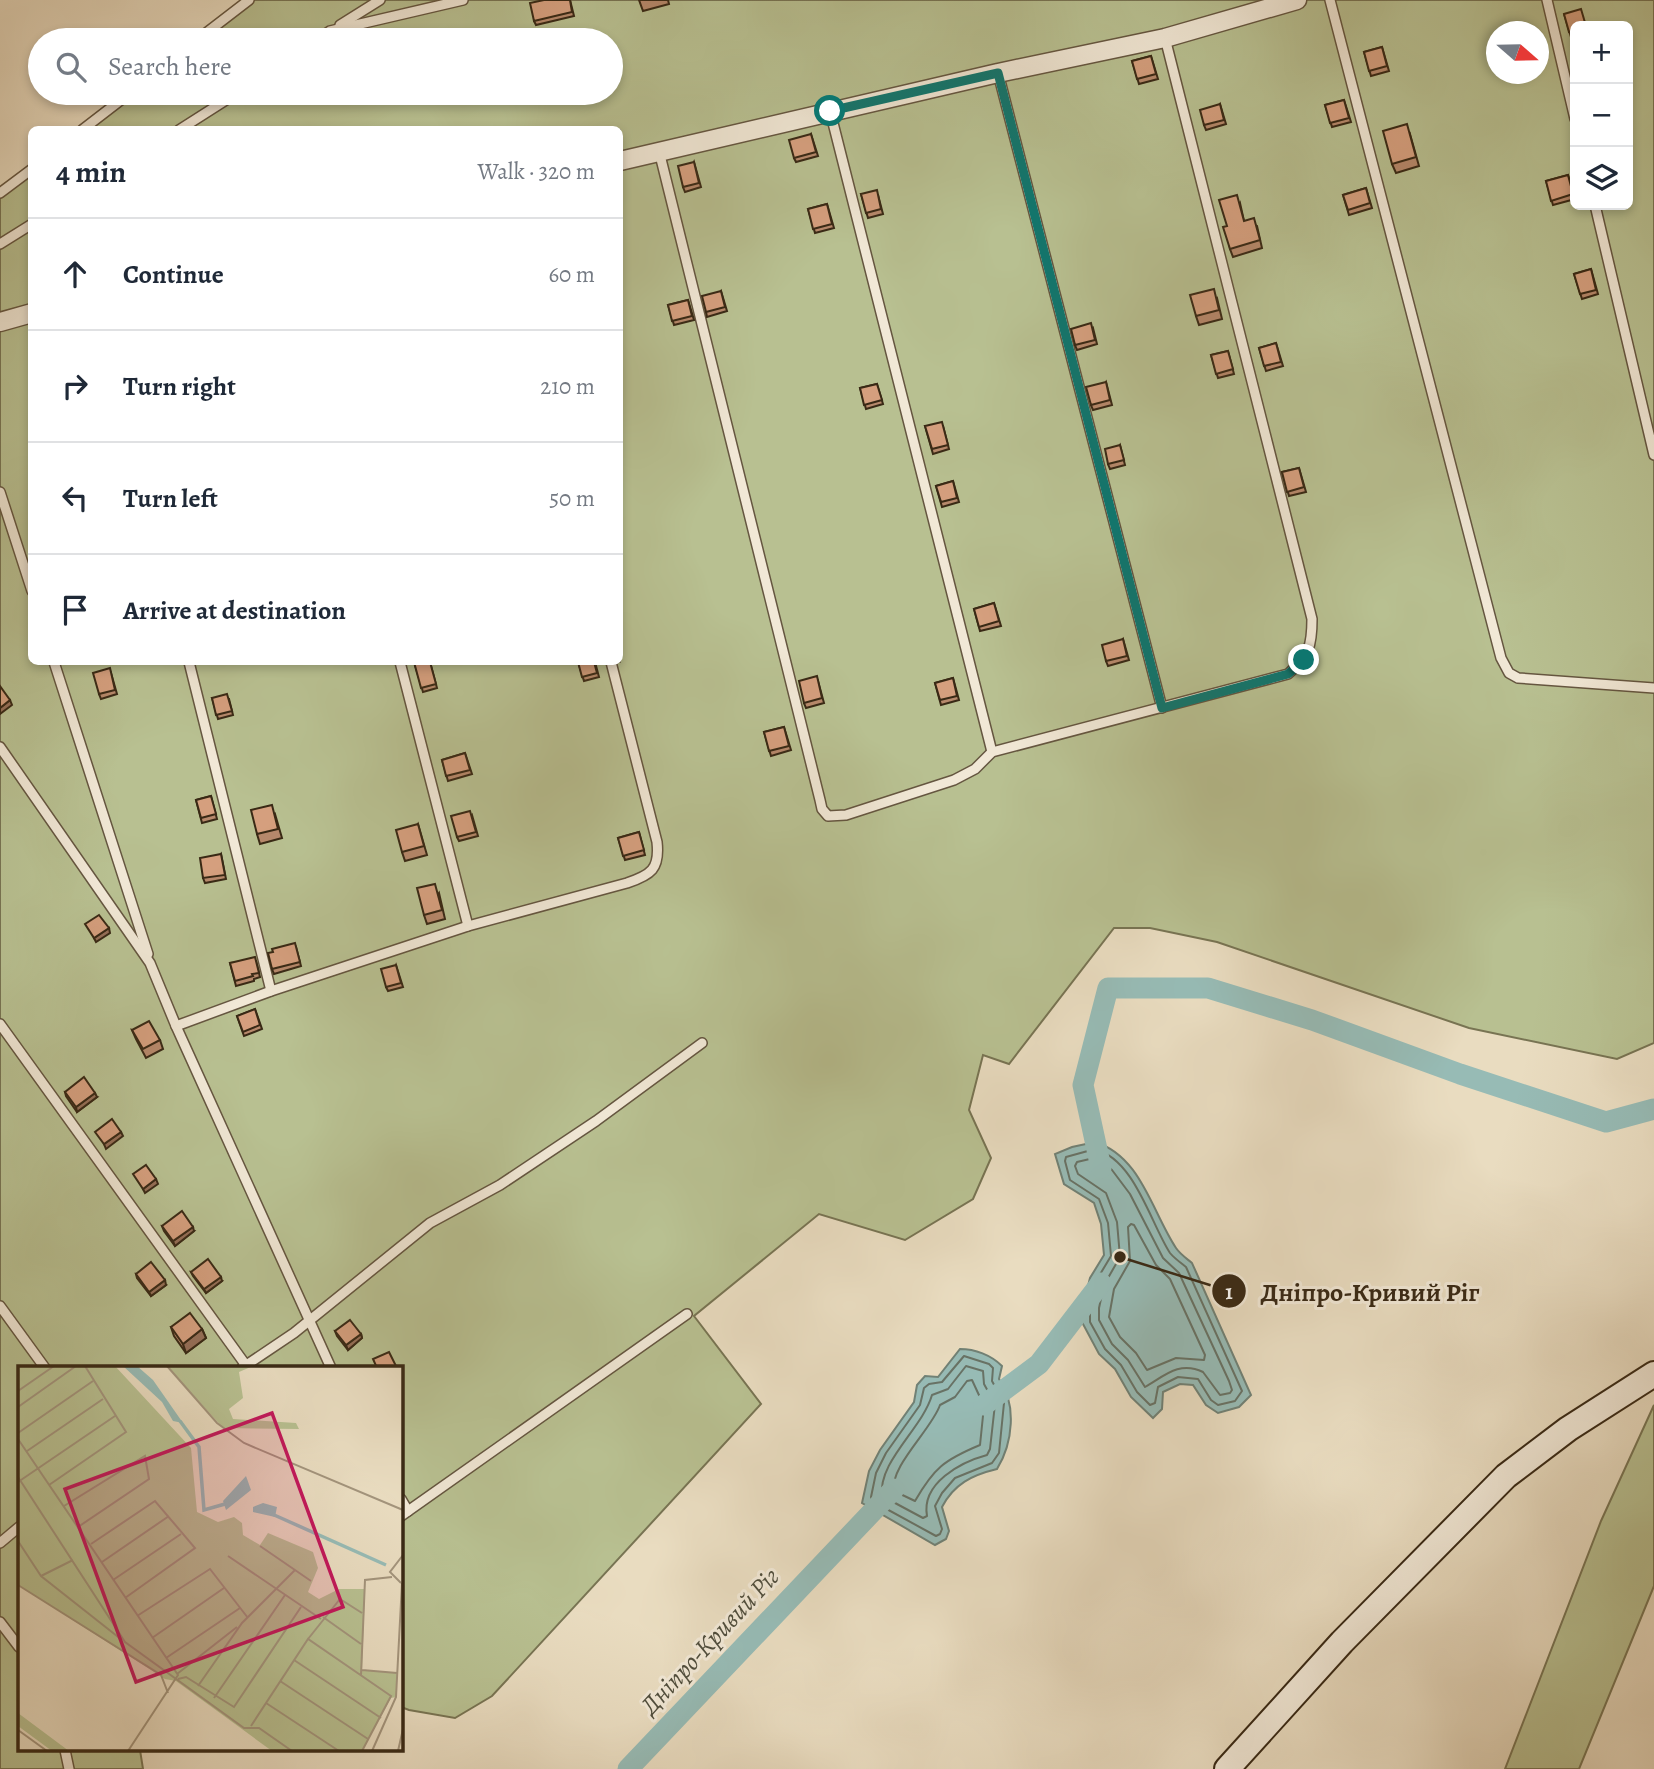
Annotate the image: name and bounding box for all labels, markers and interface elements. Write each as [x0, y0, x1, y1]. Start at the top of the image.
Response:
north arrow [1486, 21, 1549, 84]
map controls [1570, 21, 1633, 210]
button: + [1570, 21, 1633, 84]
search box [28, 28, 623, 105]
icon: search [52, 48, 90, 86]
text: Search here [108, 49, 232, 84]
button: − [1570, 84, 1633, 147]
route start [814, 95, 845, 126]
button: layers [1570, 147, 1633, 210]
text: 4 min [56, 152, 126, 192]
text: Walk · 320 m [478, 156, 595, 187]
icon: ahead [56, 255, 94, 293]
text: Continue [123, 257, 224, 292]
text: 60 m [548, 259, 595, 290]
icon: right [56, 367, 94, 405]
text: Turn right [123, 369, 236, 404]
text: 210 m [540, 371, 595, 402]
icon: left [56, 479, 94, 517]
text: Turn left [123, 481, 218, 516]
text: 50 m [549, 483, 595, 514]
icon: arrive [56, 591, 94, 629]
text: Arrive at destination [123, 593, 346, 628]
route end [1288, 644, 1319, 675]
callout: Дніпро-Кривий Ріг [1212, 1268, 1494, 1315]
text: Дніпро-Кривий Ріг [1260, 1275, 1480, 1310]
text: 1 [1225, 1278, 1233, 1306]
inset map [18, 1366, 402, 1752]
water label: Дніпро-Кривий Ріг [631, 1560, 787, 1723]

